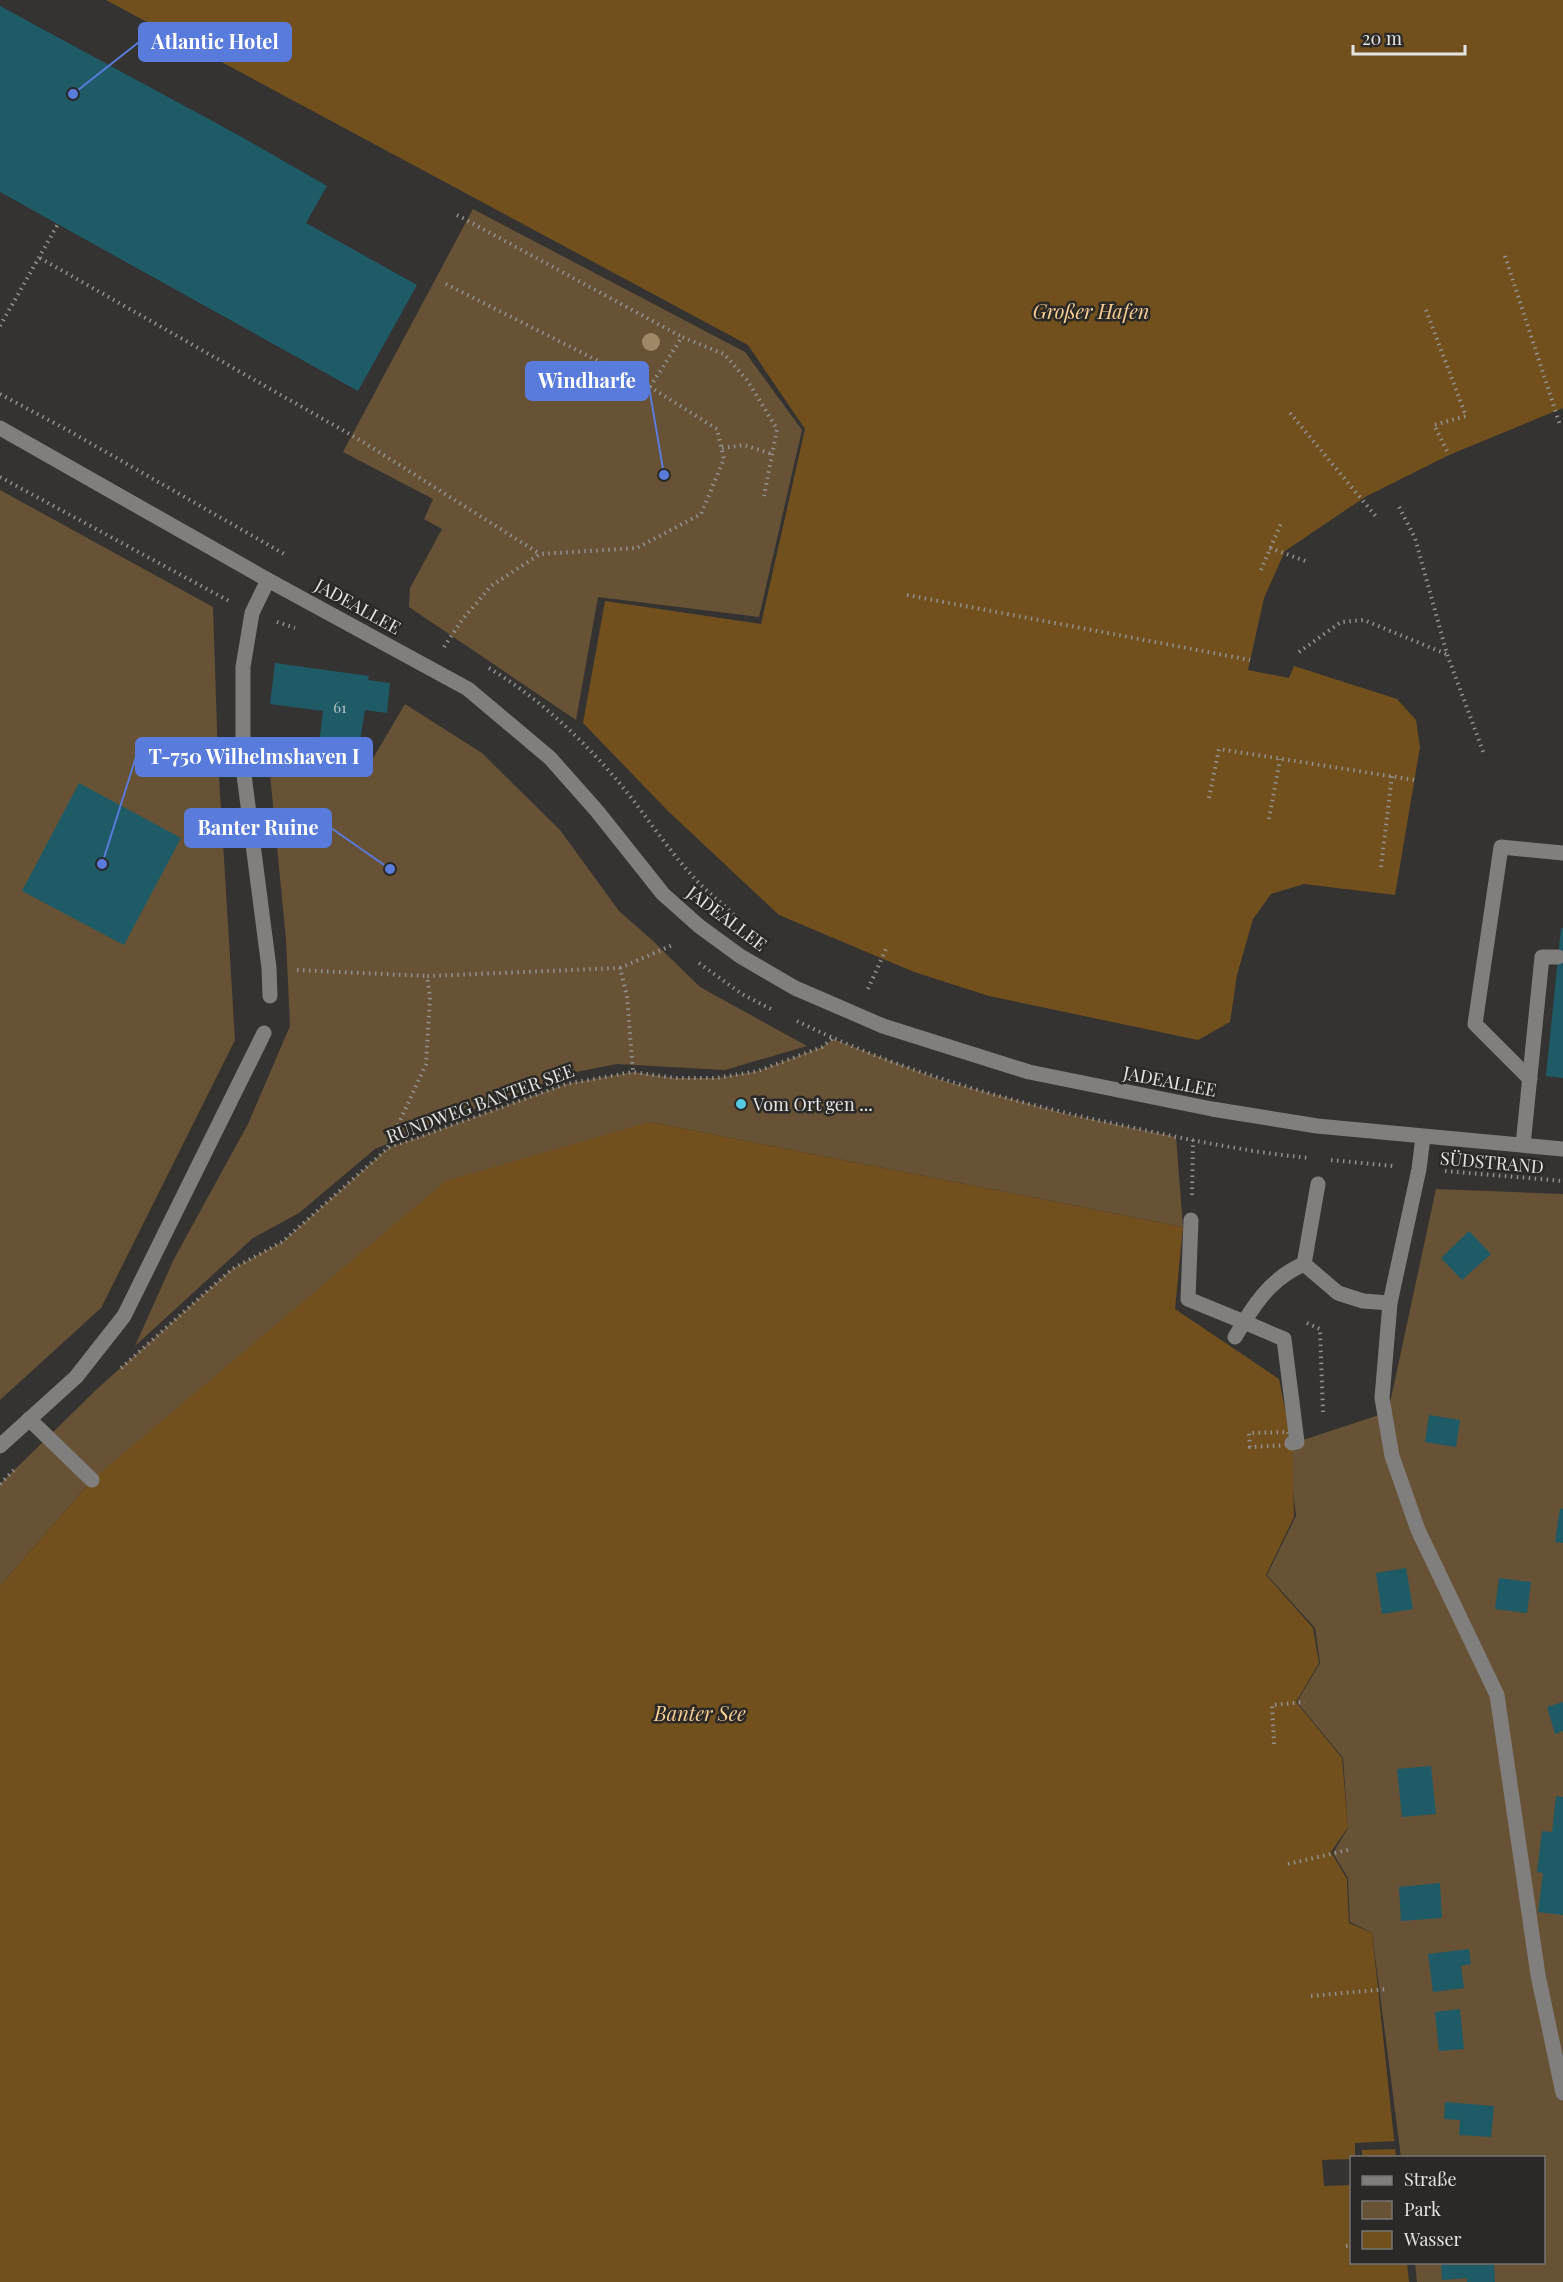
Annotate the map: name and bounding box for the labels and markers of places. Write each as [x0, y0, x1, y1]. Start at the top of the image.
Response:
callout: Atlantic Hotel [139, 23, 291, 61]
callout: Windharfe [526, 362, 648, 400]
callout: T-750 Wilhelmshaven I [136, 738, 372, 776]
callout: Banter Ruine [185, 809, 331, 847]
place label: Vom Ort gen ... [752, 1092, 873, 1116]
marker: Vom Ort gen ... [734, 1097, 748, 1111]

